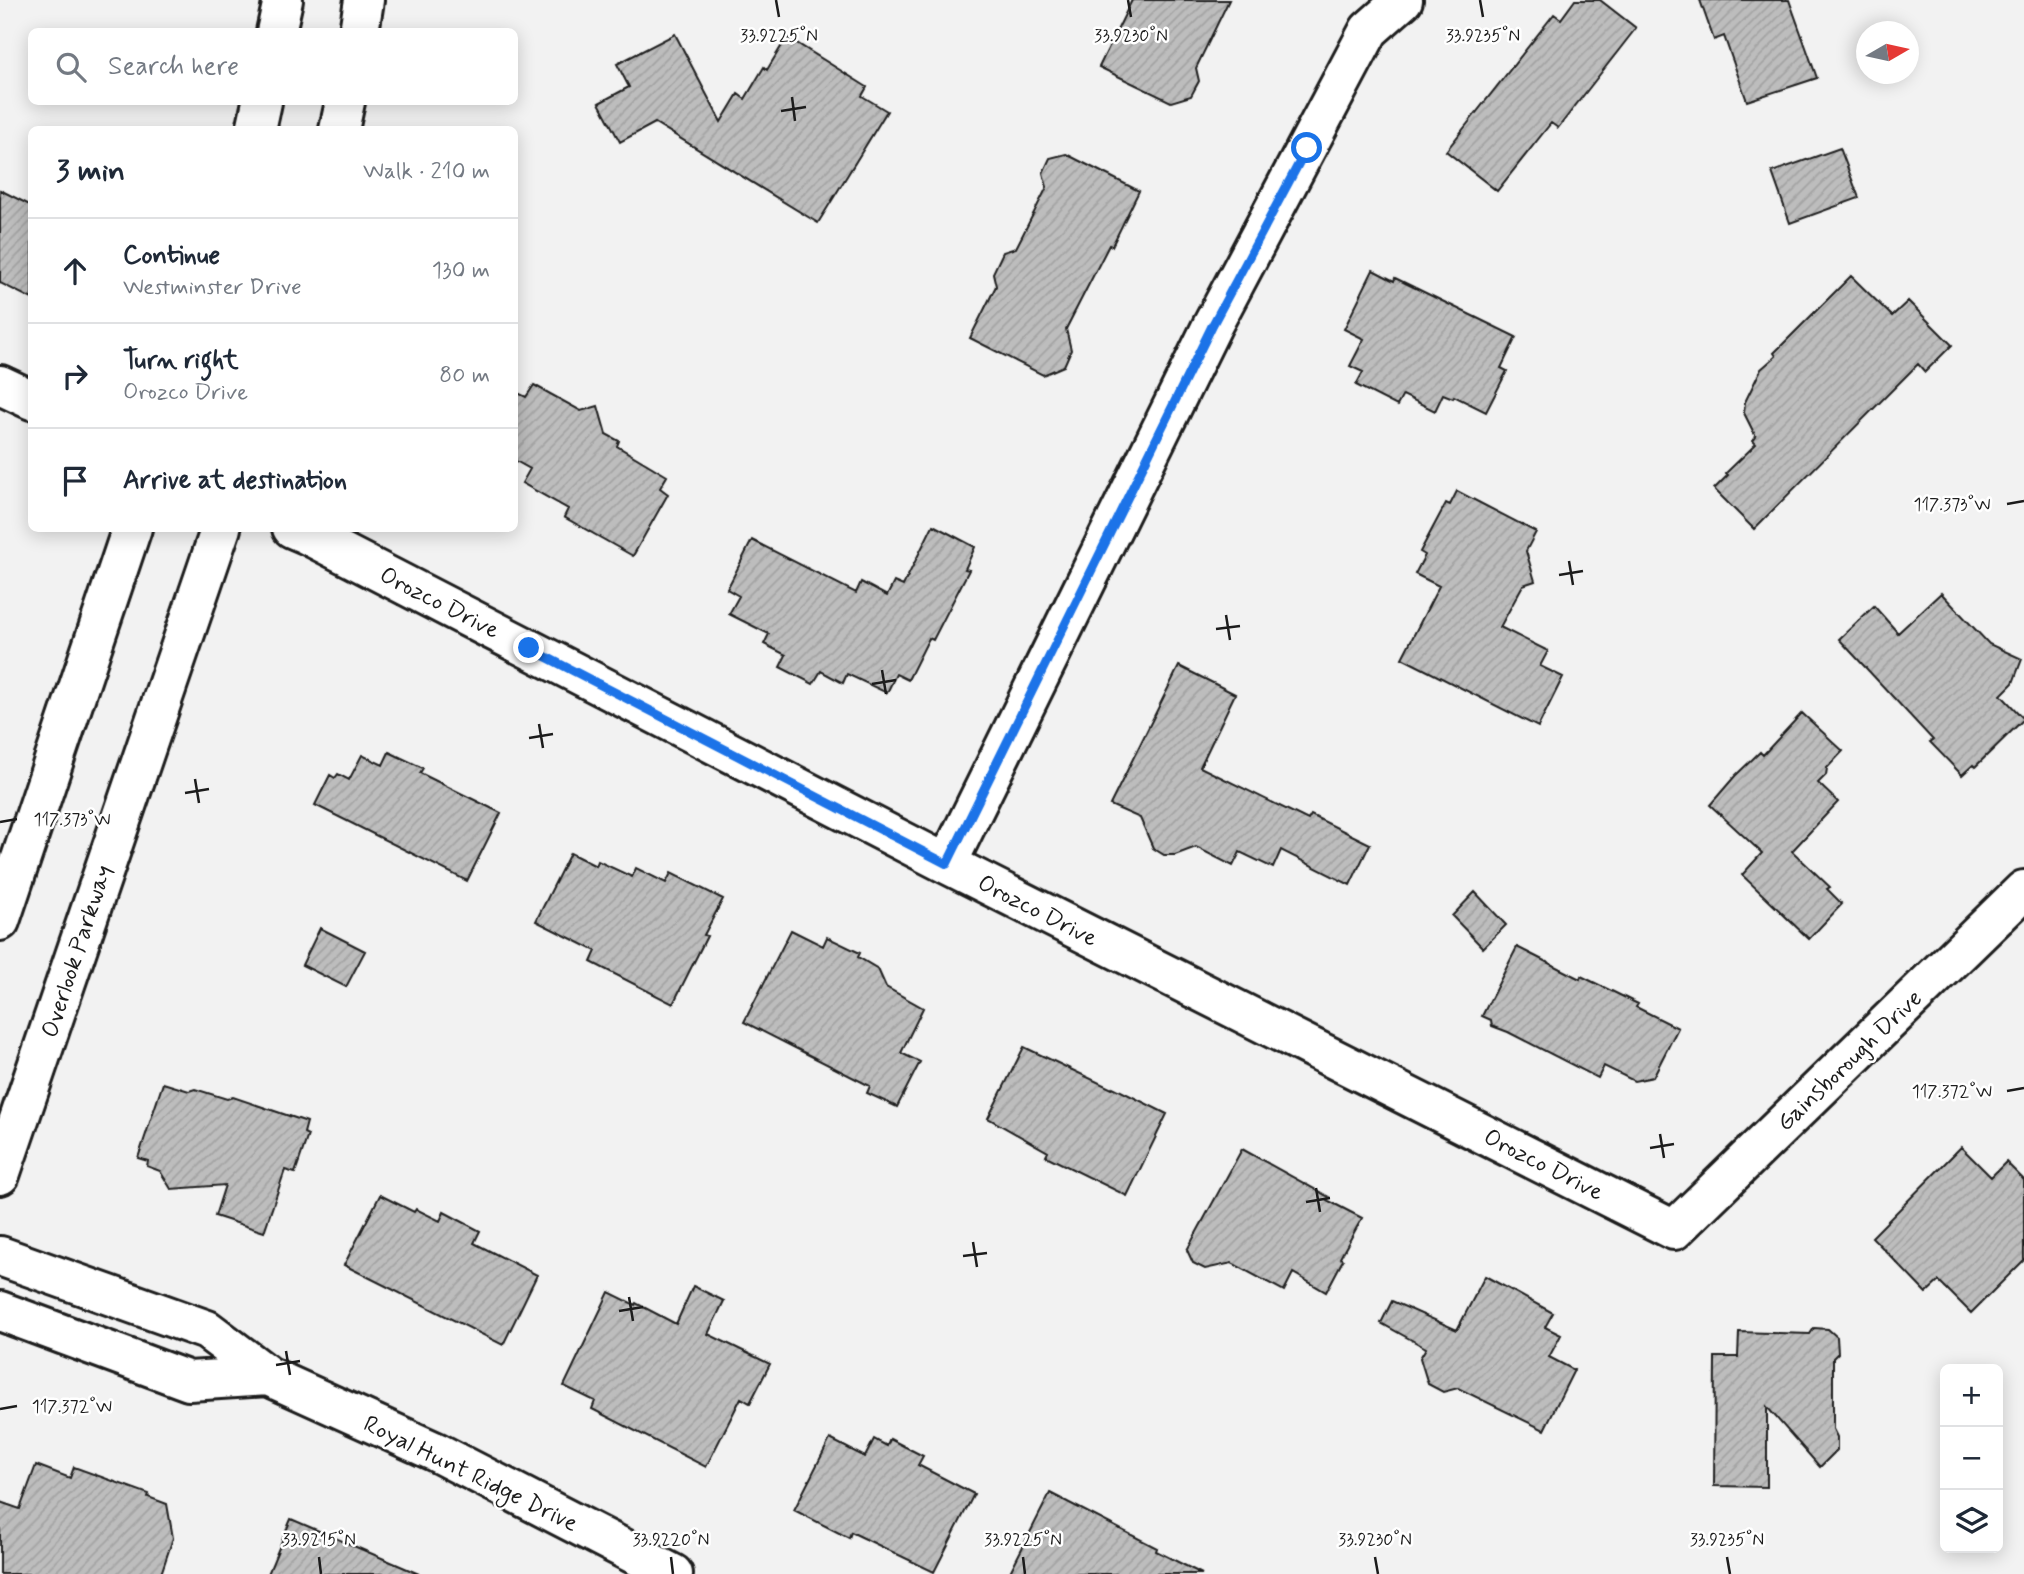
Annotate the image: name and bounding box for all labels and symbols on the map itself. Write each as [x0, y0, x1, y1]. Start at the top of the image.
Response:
north arrow [1856, 21, 1919, 84]
text: 33.9225°N [740, 24, 818, 48]
text: 33.9230°N [1094, 24, 1168, 48]
text: 33.9235°N [1446, 24, 1520, 48]
route start [1291, 132, 1322, 163]
text: 117.373°W [1913, 493, 1991, 517]
street label: Orozco Drive [374, 560, 504, 647]
route end [513, 632, 544, 663]
text: 117.373°W [33, 808, 111, 832]
street label: Overlook Parkway [35, 861, 120, 1042]
street label: Orozco Drive [972, 868, 1102, 955]
street label: Gainsborough Drive [1771, 984, 1930, 1139]
text: 117.372°W [1912, 1080, 1992, 1104]
street label: Orozco Drive [1478, 1122, 1608, 1209]
text: 117.372°W [32, 1395, 112, 1419]
street label: Royal Hunt Ridge Drive [357, 1409, 583, 1542]
text: 33.9215°N [282, 1528, 356, 1552]
text: 33.9220°N [632, 1528, 710, 1552]
text: 33.9225°N [984, 1528, 1062, 1552]
text: 33.9230°N [1338, 1528, 1412, 1552]
text: 33.9235°N [1690, 1528, 1764, 1552]

